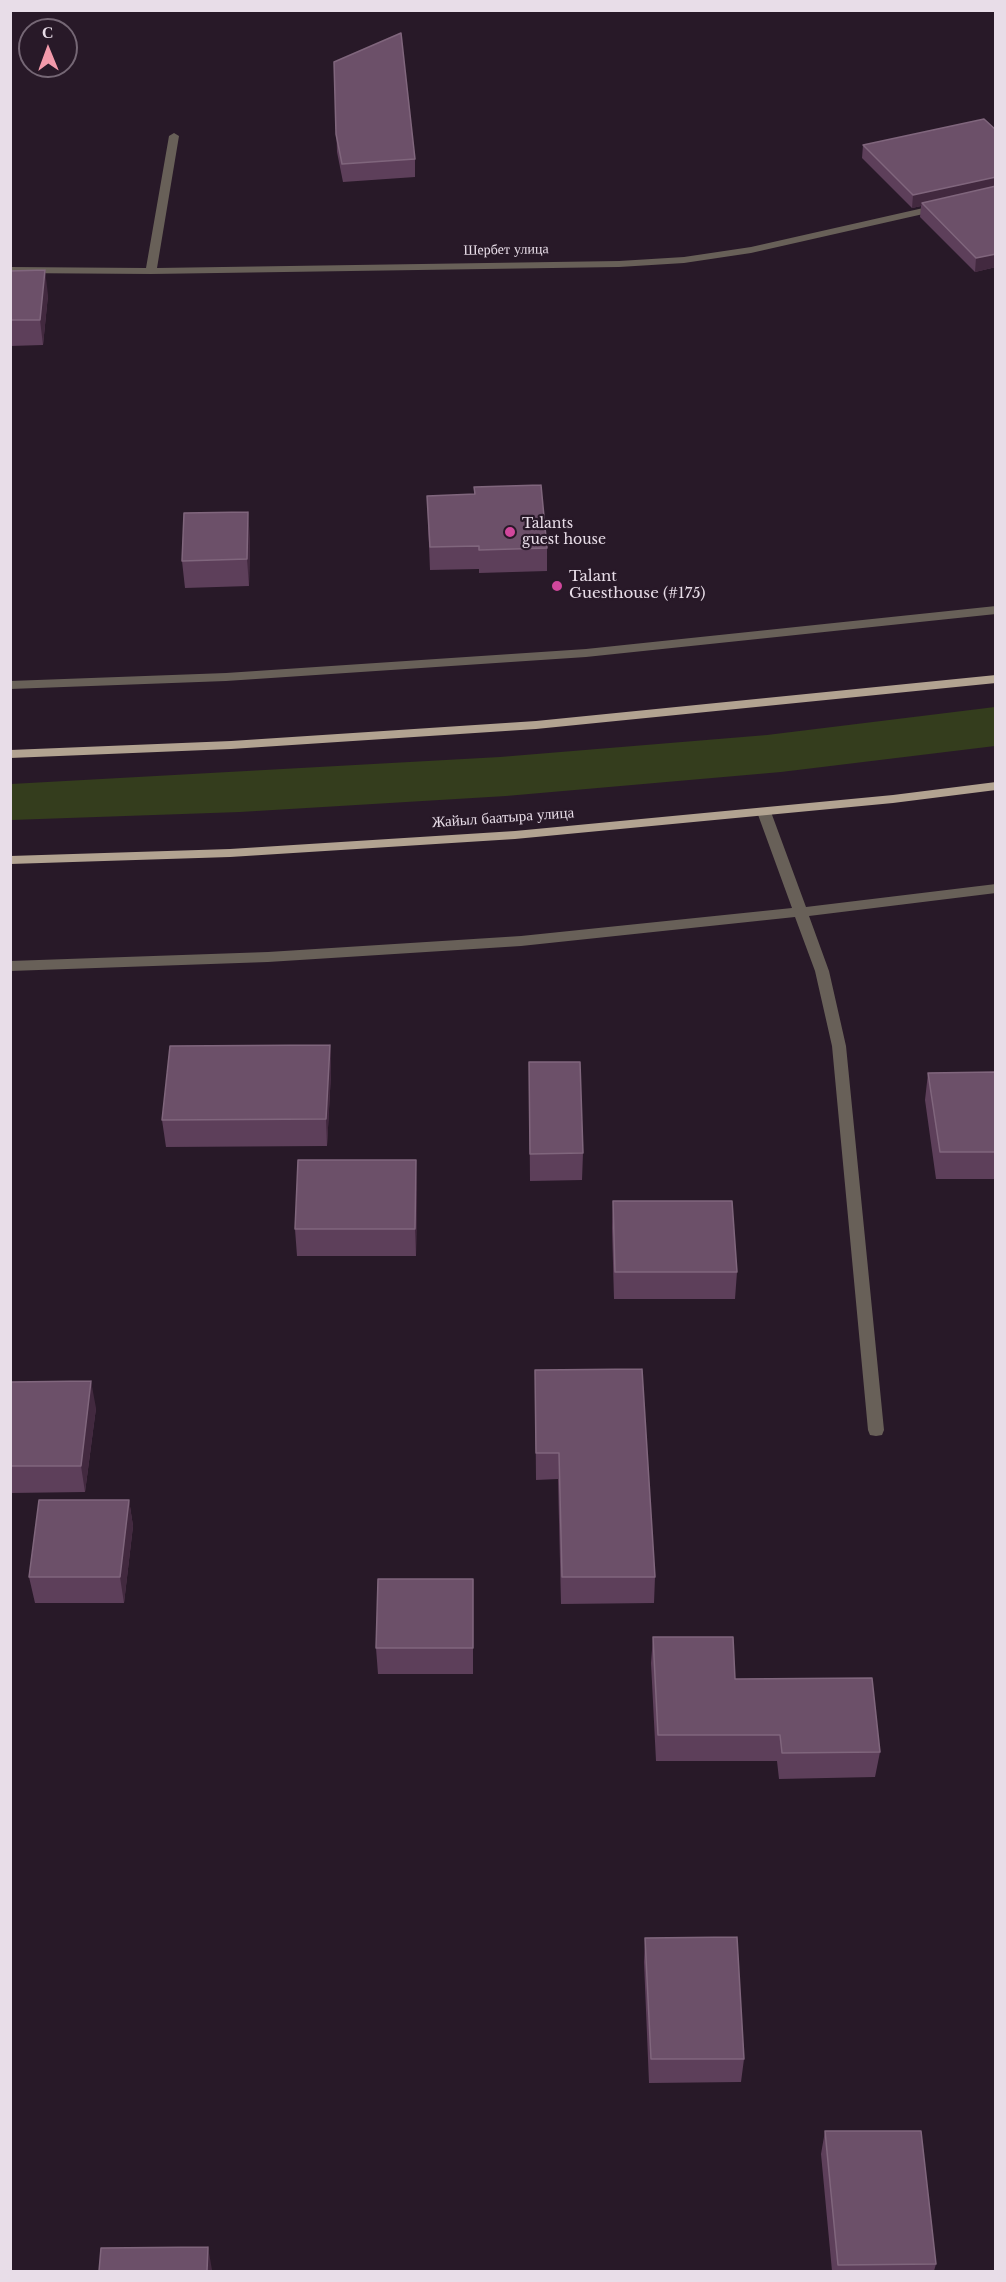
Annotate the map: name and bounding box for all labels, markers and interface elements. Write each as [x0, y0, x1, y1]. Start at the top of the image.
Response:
north arrow [18, 18, 78, 78]
text: С [42, 22, 54, 42]
street label: Шербет улица [463, 241, 549, 259]
place label: Talants guest house [522, 516, 606, 548]
marker: Talants guest house [503, 525, 517, 539]
place label: Talant Guesthouse (#175) [569, 568, 706, 603]
marker: Talant Guesthouse (#175) [550, 579, 564, 593]
street label: Жайыл баатыра улица [431, 804, 575, 832]

